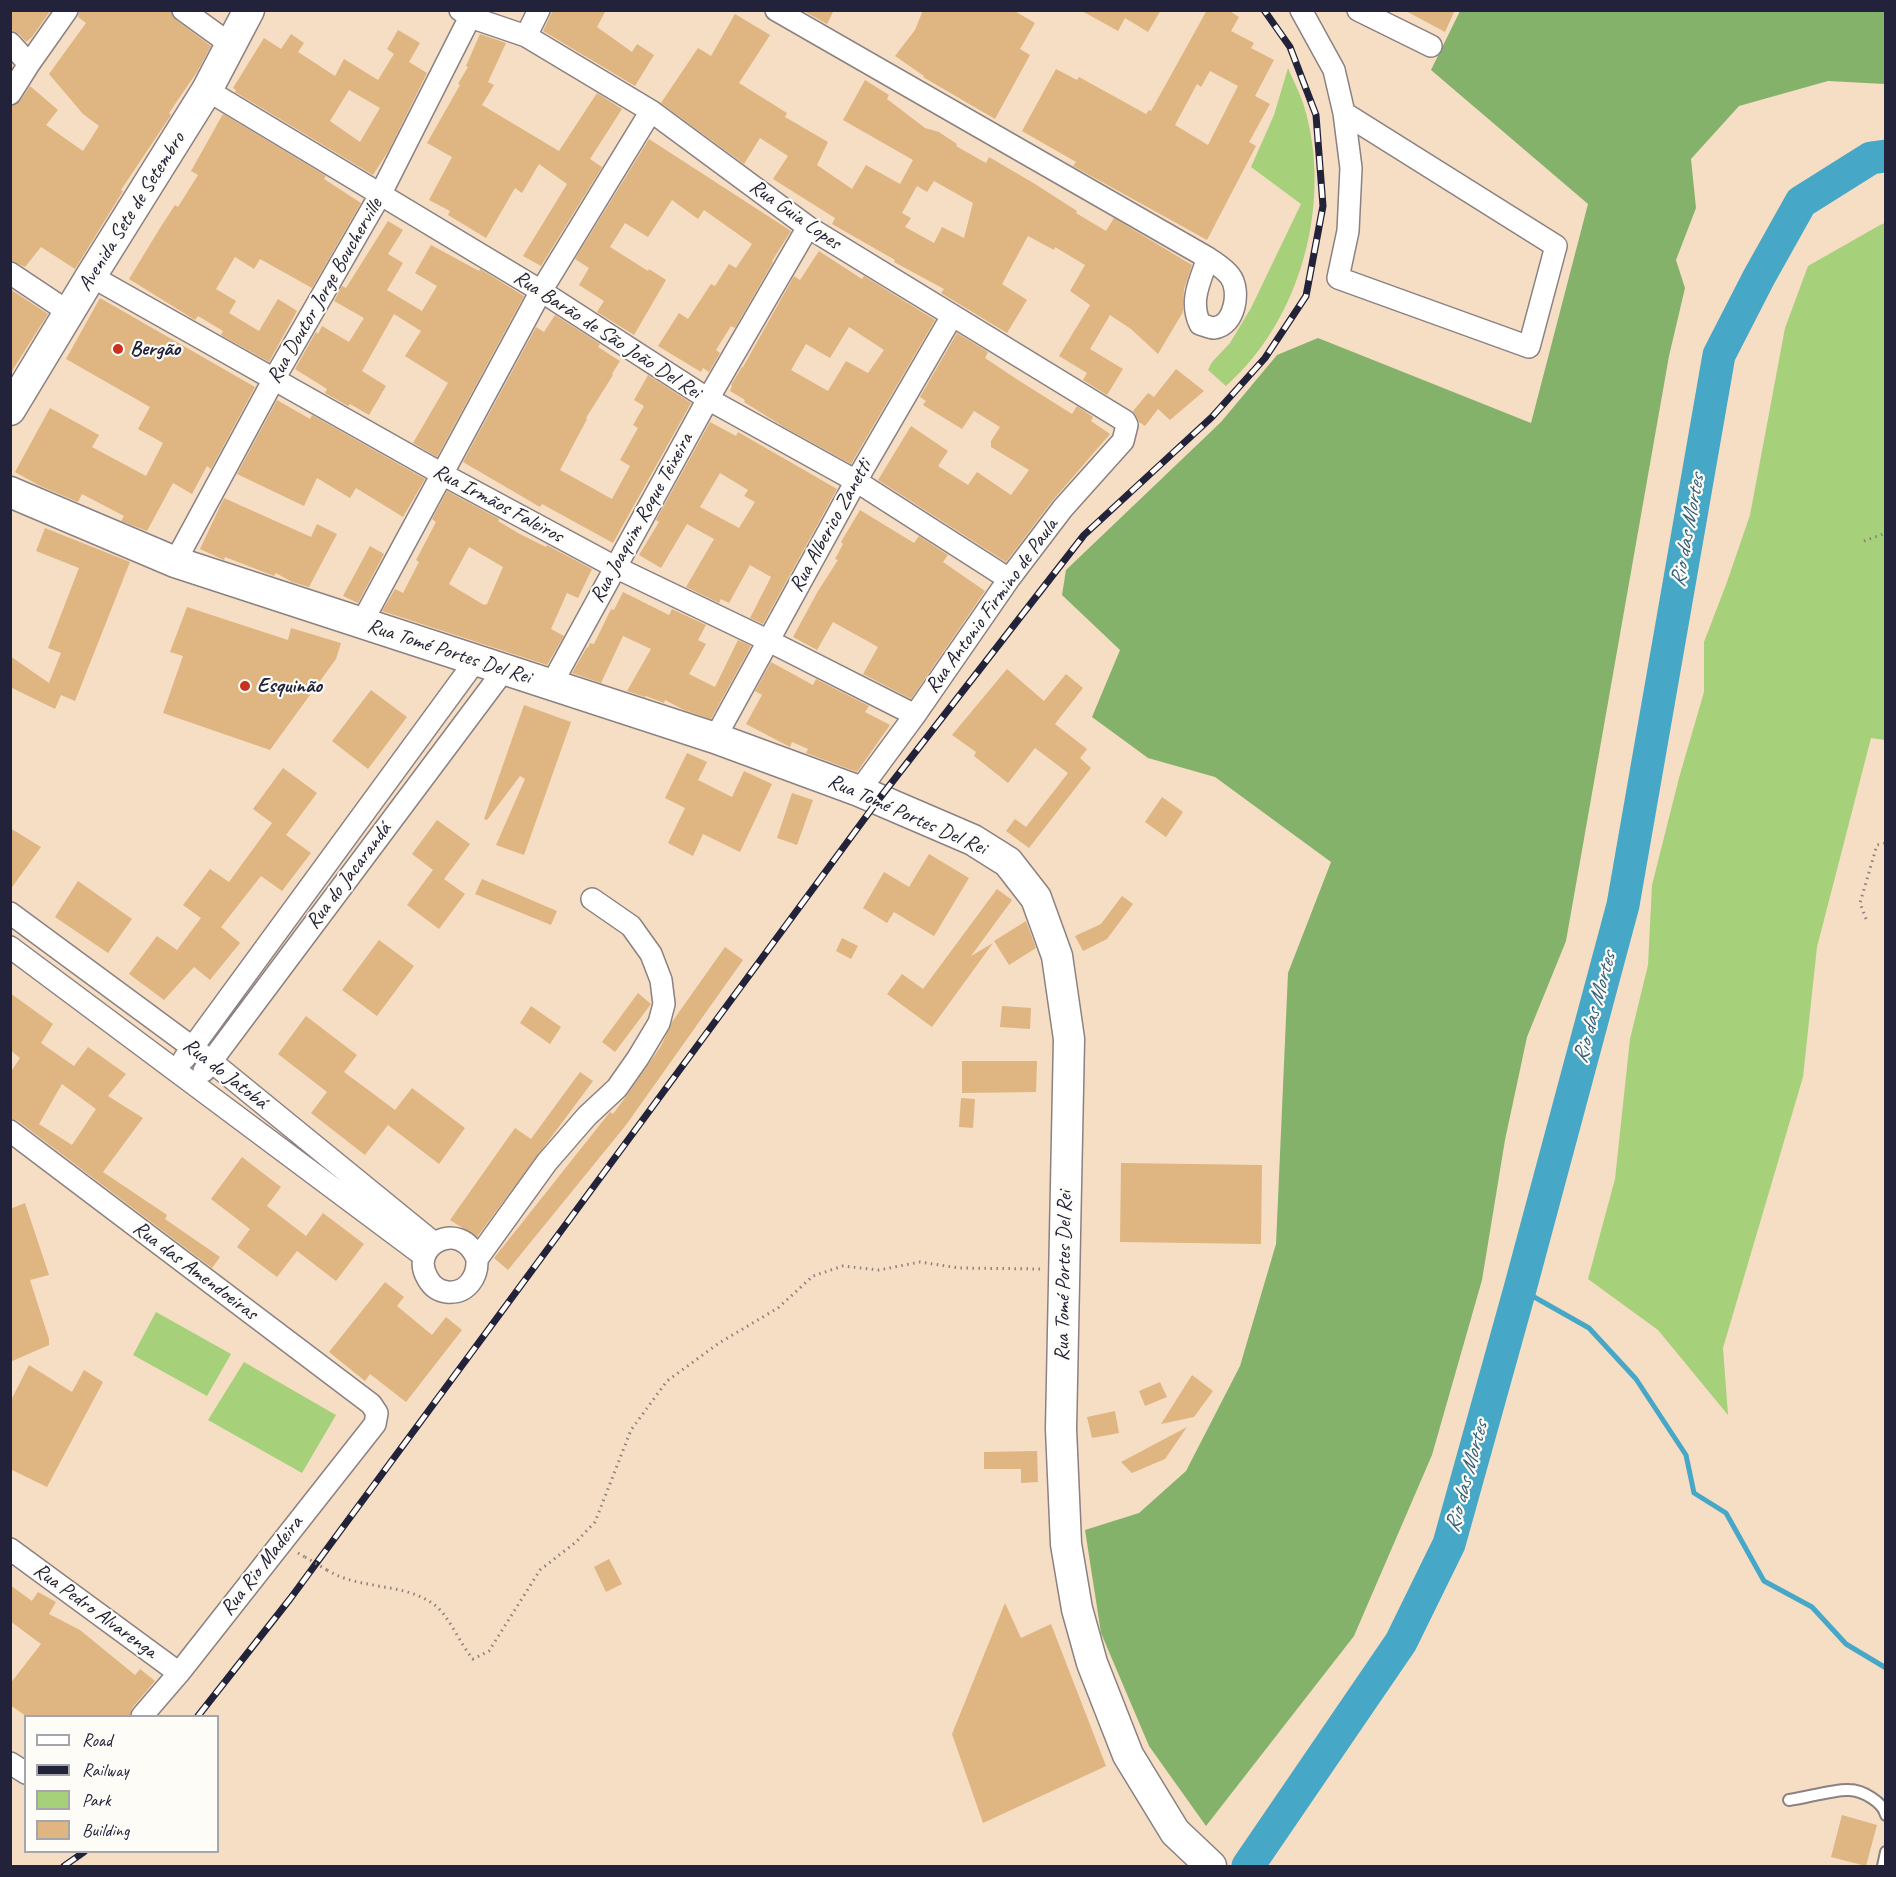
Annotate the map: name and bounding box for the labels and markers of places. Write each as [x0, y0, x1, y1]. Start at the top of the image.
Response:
place label: Bergão [130, 336, 180, 362]
marker: Bergão [111, 342, 125, 356]
place label: Esquinão [257, 673, 322, 699]
marker: Esquinão [238, 679, 252, 693]

